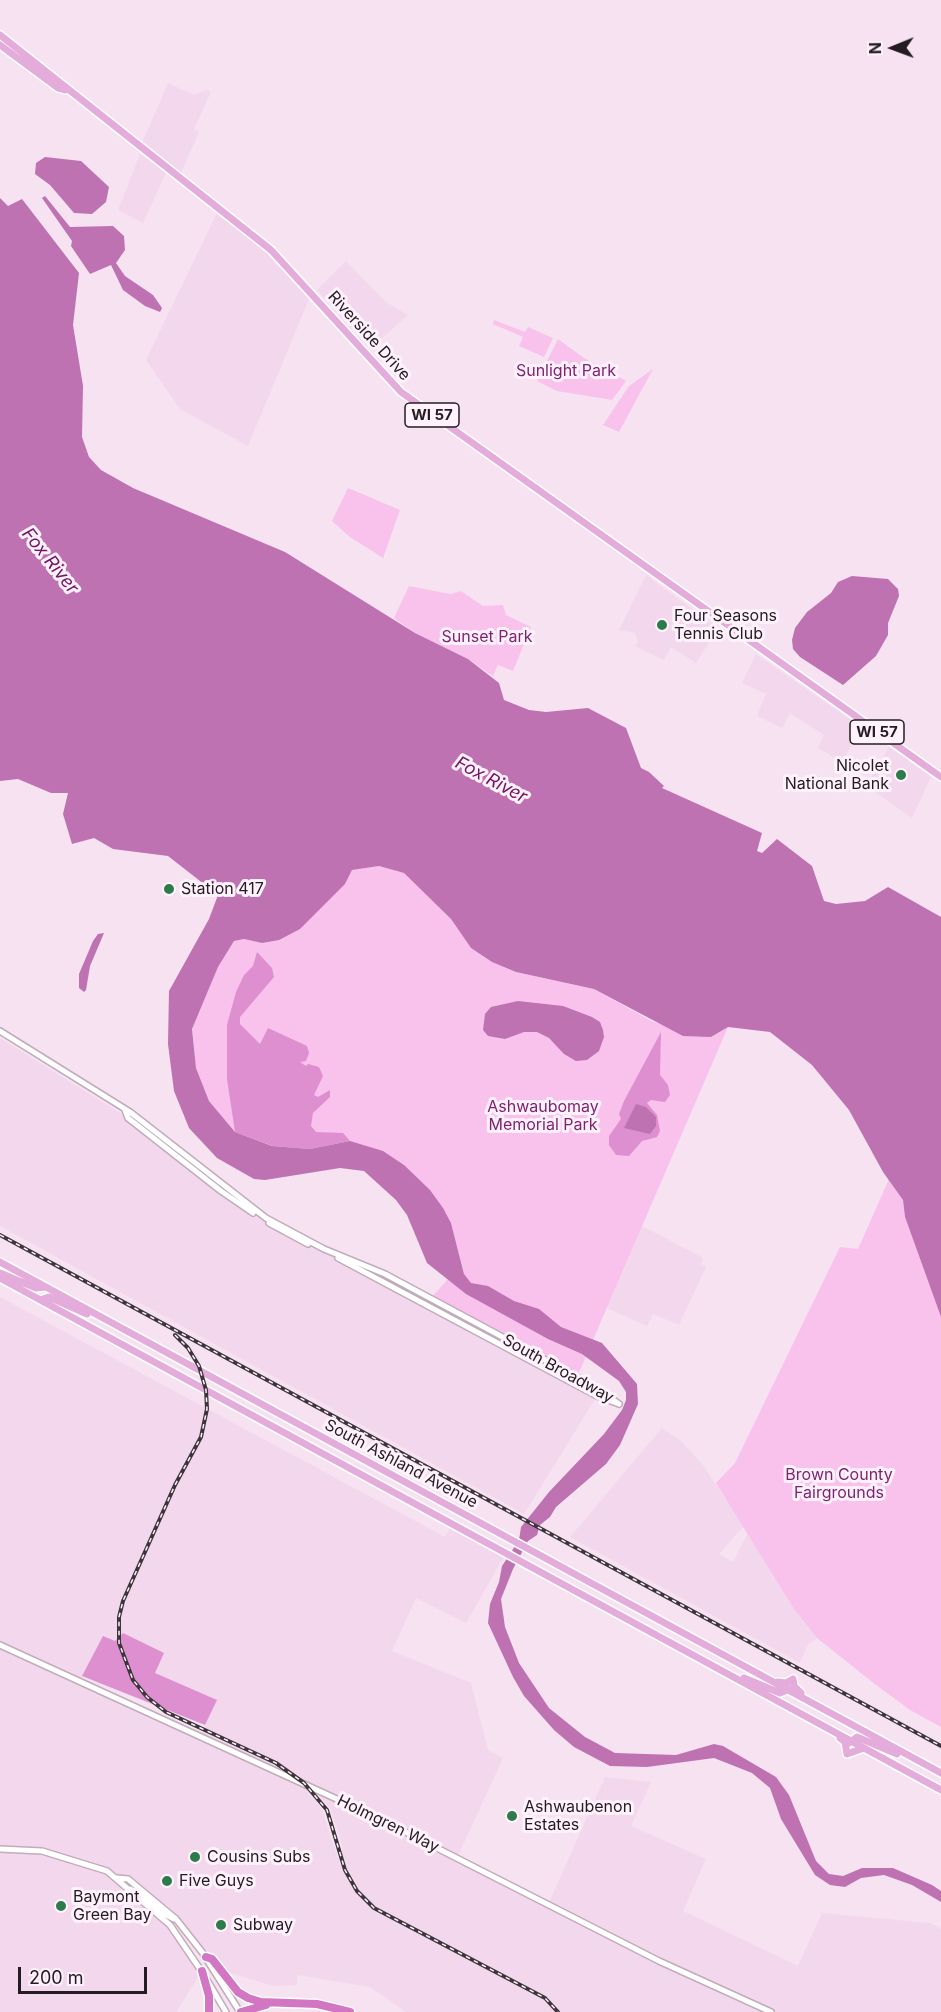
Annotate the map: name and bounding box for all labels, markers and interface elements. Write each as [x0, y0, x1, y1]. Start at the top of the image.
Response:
north arrow [863, 18, 923, 78]
text: N [865, 42, 885, 55]
street label: Riverside Drive [324, 287, 414, 385]
park label: Sunlight Park [516, 361, 616, 381]
road number: WI 57 [405, 403, 459, 427]
water label: Fox River [17, 524, 83, 598]
place label: Four Seasons Tennis Club [674, 606, 777, 644]
marker: Four Seasons Tennis Club [655, 618, 669, 632]
park label: Sunset Park [442, 627, 532, 647]
road number: WI 57 [850, 720, 904, 744]
water label: Fox River [451, 752, 531, 808]
place label: Nicolet National Bank [785, 756, 889, 794]
marker: Nicolet National Bank [894, 768, 908, 782]
place label: Station 417 [181, 879, 264, 899]
marker: Station 417 [162, 882, 176, 896]
park label: Ashwaubomay Memorial Park [487, 1097, 599, 1135]
street label: South Broadway [499, 1331, 617, 1407]
street label: South Ashland Avenue [321, 1416, 481, 1512]
park label: Brown County Fairgrounds [785, 1465, 893, 1503]
street label: Holmgren Way [334, 1791, 442, 1857]
place label: Ashwaubenon Estates [524, 1797, 632, 1835]
marker: Ashwaubenon Estates [505, 1809, 519, 1823]
place label: Cousins Subs [207, 1847, 310, 1867]
marker: Cousins Subs [188, 1850, 202, 1864]
place label: Five Guys [179, 1871, 254, 1891]
marker: Five Guys [160, 1874, 174, 1888]
place label: Baymont Green Bay [73, 1887, 152, 1925]
marker: Baymont Green Bay [54, 1899, 68, 1913]
place label: Subway [233, 1915, 293, 1935]
marker: Subway [214, 1918, 228, 1932]
scale bar [21, 1955, 150, 1993]
text: 200 m [29, 1967, 84, 1988]

